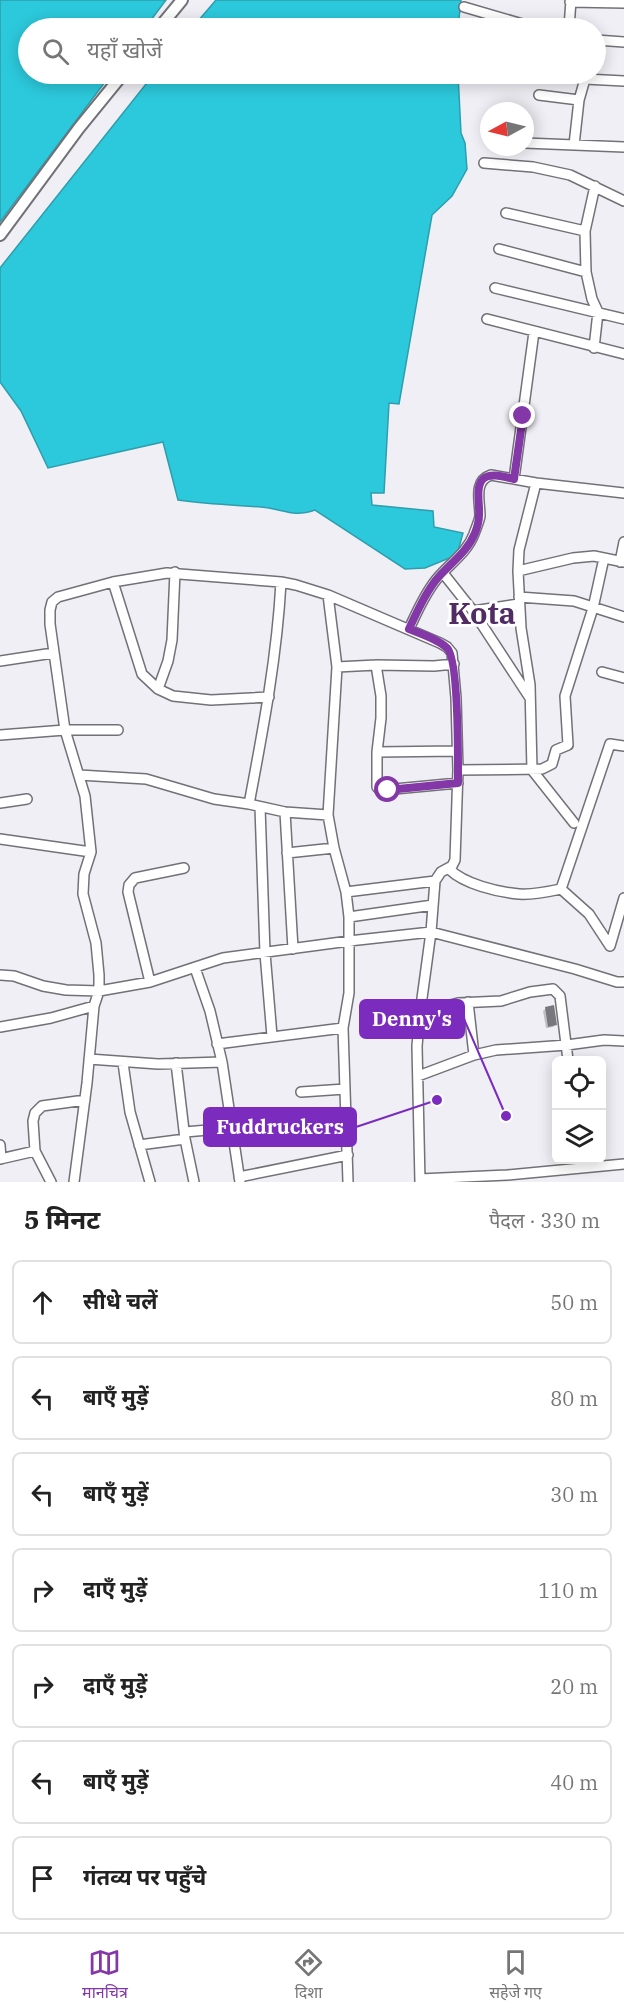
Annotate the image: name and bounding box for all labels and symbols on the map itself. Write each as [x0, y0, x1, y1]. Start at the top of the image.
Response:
north arrow [480, 102, 534, 156]
route end [509, 402, 535, 428]
district label: Kota [448, 593, 516, 632]
route start [374, 776, 400, 802]
callout: Denny's [360, 1000, 464, 1038]
text: Denny's [372, 1005, 452, 1032]
callout: Fuddruckers [204, 1108, 356, 1146]
text: Fuddruckers [216, 1113, 344, 1140]

